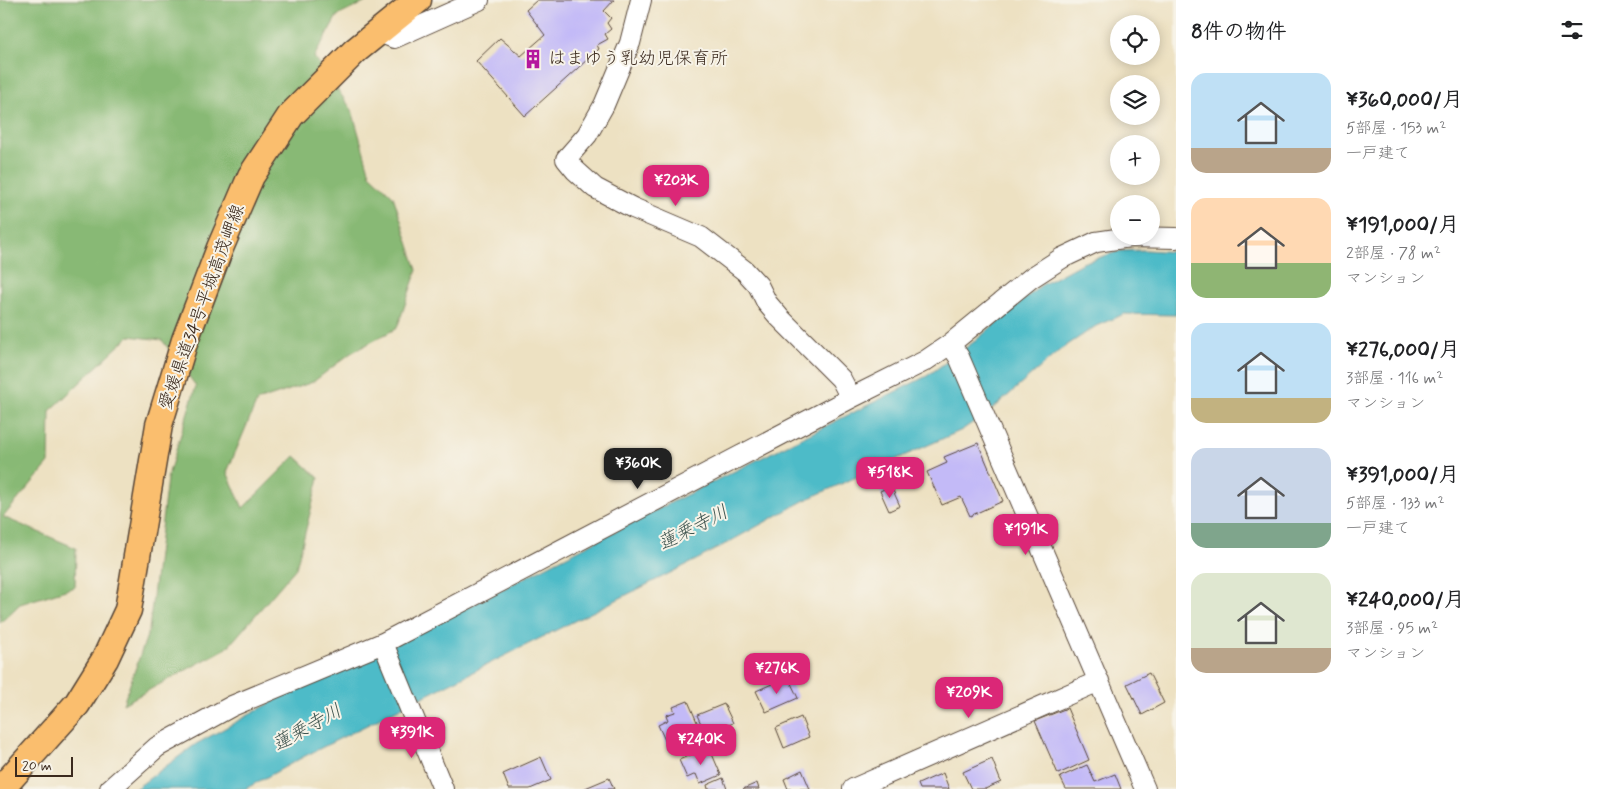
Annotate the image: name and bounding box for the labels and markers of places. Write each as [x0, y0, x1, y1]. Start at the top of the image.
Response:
place label: はまゆう乳幼児保育所 [548, 47, 728, 71]
building icon: はまゆう乳幼児保育所 [522, 48, 544, 70]
pin: ¥203K [641, 164, 711, 207]
pin: ¥360K [603, 448, 673, 490]
pin: ¥518K [855, 456, 925, 499]
pin: ¥191K [991, 514, 1061, 556]
pin: ¥276K [742, 652, 812, 695]
pin: ¥209K [934, 676, 1004, 719]
pin: ¥391K [377, 716, 447, 759]
pin: ¥240K [666, 724, 736, 766]

